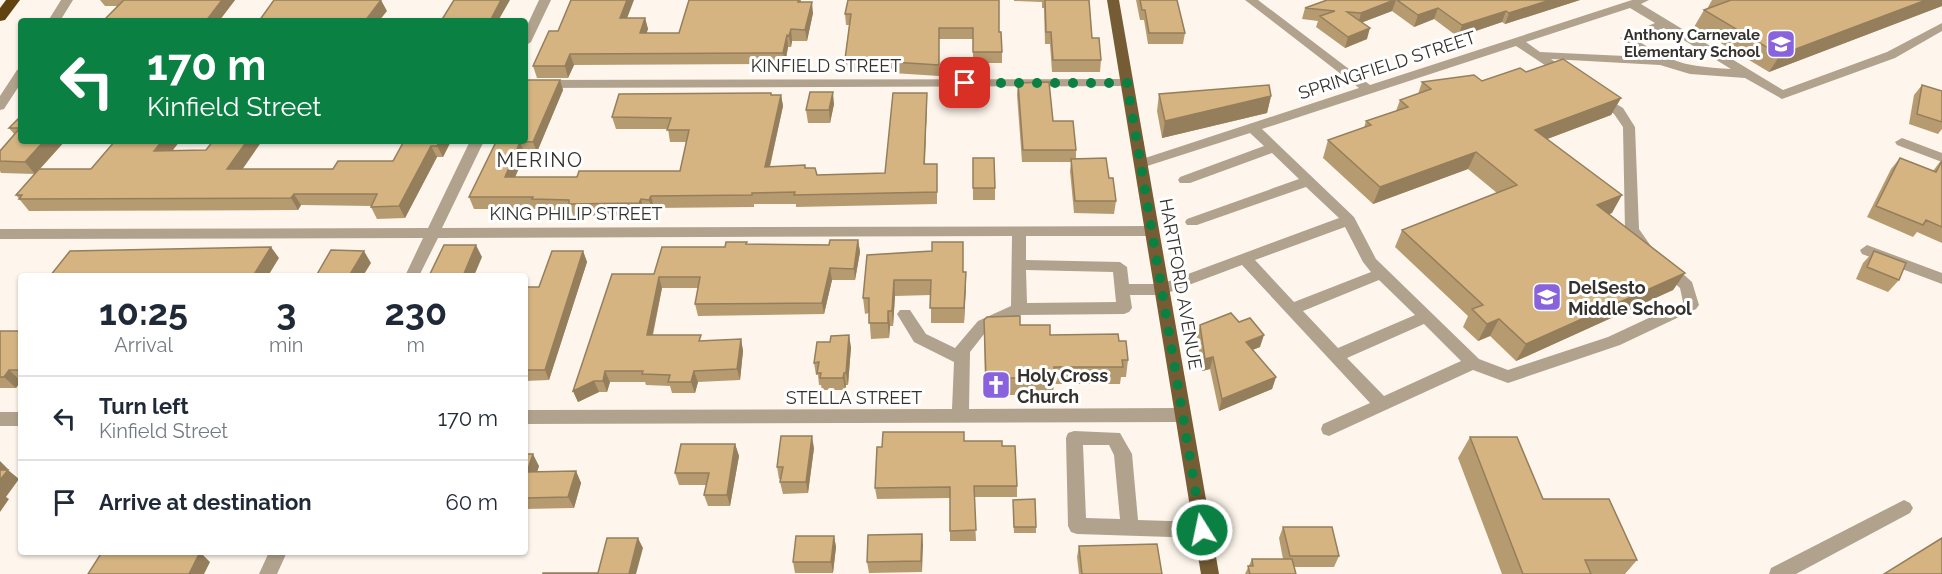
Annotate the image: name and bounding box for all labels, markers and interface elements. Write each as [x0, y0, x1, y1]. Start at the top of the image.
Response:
street label: SPRINGFIELD STREET [1295, 26, 1479, 104]
place label: Anthony Carnevale Elementary School [1624, 26, 1760, 61]
school or university icon: Anthony Carnevale Elementary School [1765, 28, 1797, 60]
text: 170 m [147, 41, 266, 90]
icon: left [48, 42, 126, 120]
street label: KINFIELD STREET [751, 55, 901, 76]
pin [939, 57, 990, 108]
icon: arrive [948, 66, 981, 99]
text: Kinfield Street [147, 91, 321, 122]
district label: MERINO [496, 148, 584, 172]
street label: HARTFORD AVENUE [1156, 197, 1206, 371]
street label: KING PHILIP STREET [489, 203, 663, 224]
place label: DelSesto Middle School [1568, 277, 1692, 319]
school or university icon: DelSesto Middle School [1531, 281, 1563, 313]
text: 10:25 [99, 291, 188, 333]
text: 3 [276, 291, 296, 333]
text: 230 [384, 291, 447, 333]
text: Arrival [114, 333, 173, 357]
text: min [269, 333, 303, 357]
text: m [407, 333, 425, 357]
place label: Holy Cross Church [1017, 365, 1108, 407]
church icon: Holy Cross Church [980, 369, 1012, 401]
street label: STELLA STREET [786, 387, 922, 408]
text: Turn left [99, 393, 189, 419]
icon: left [48, 402, 81, 435]
text: 170 m [438, 405, 498, 431]
text: Kinfield Street [99, 419, 228, 443]
icon: arrive [48, 486, 81, 519]
text: Arrive at destination [99, 489, 312, 515]
text: 60 m [445, 489, 498, 515]
position arrow [1170, 498, 1234, 562]

